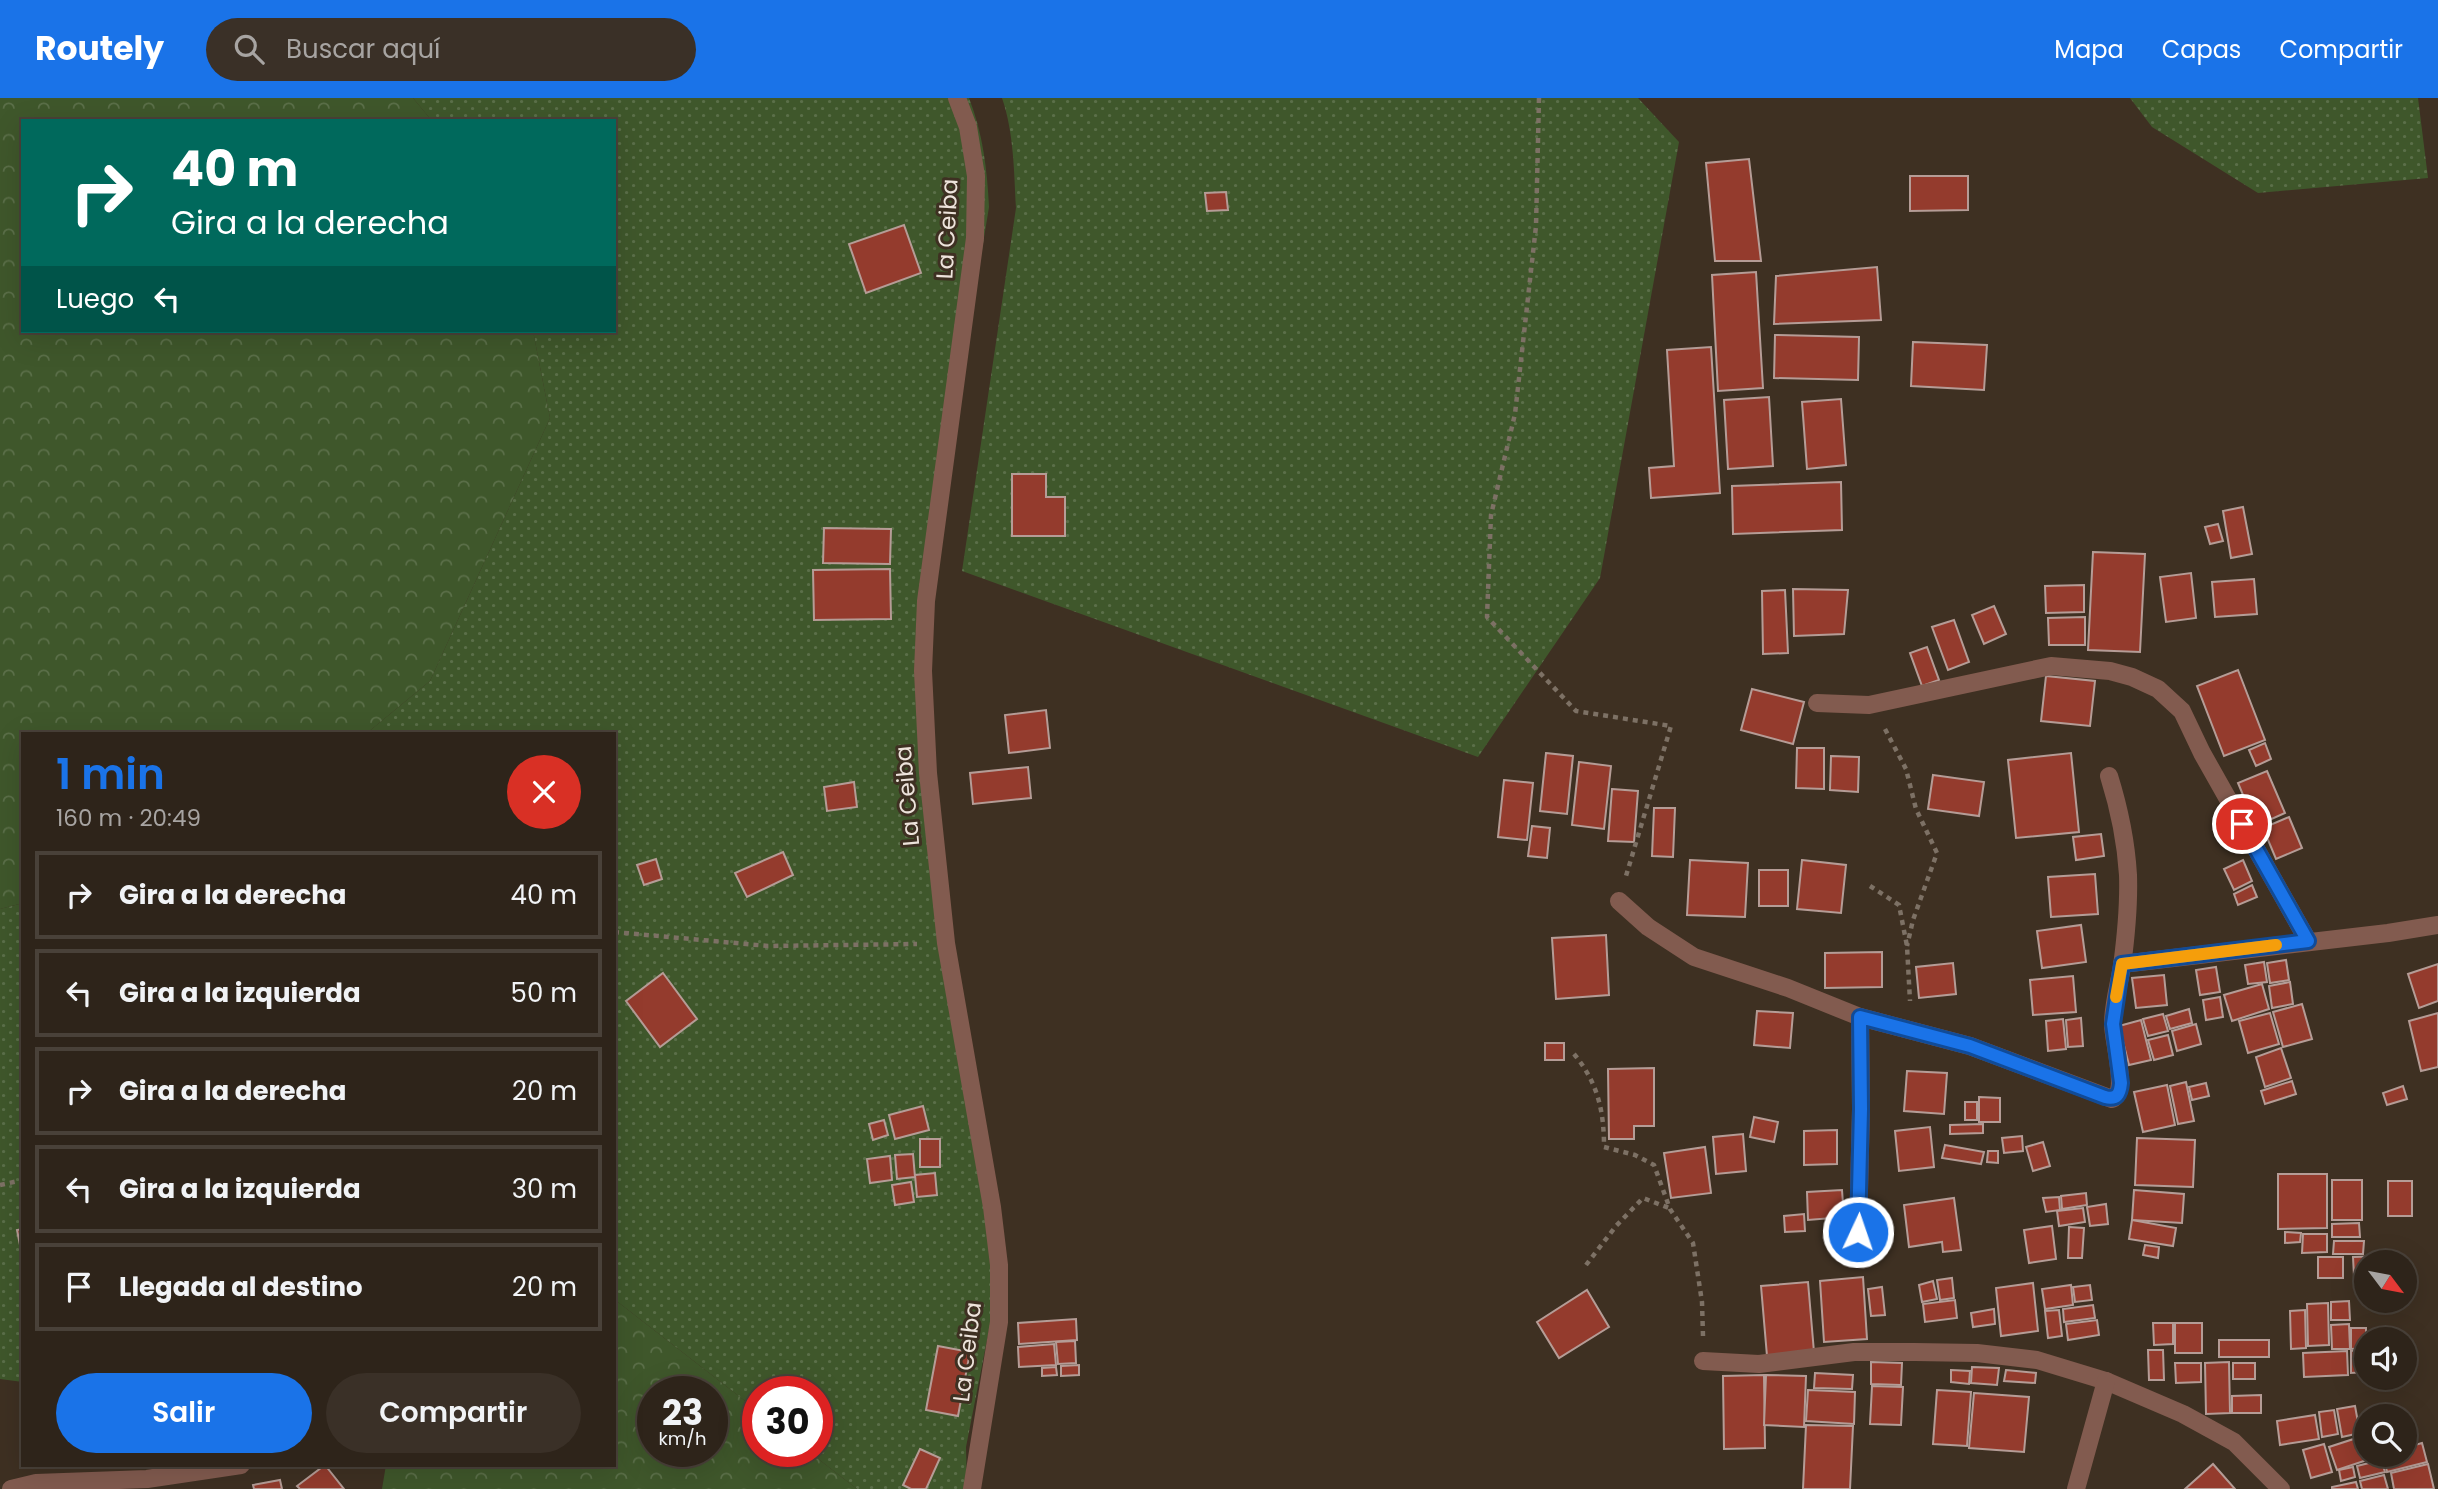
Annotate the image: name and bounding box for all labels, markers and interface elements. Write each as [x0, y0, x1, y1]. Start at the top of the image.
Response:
search box [206, 18, 696, 81]
text: Routely [35, 25, 164, 72]
icon: search [230, 30, 268, 68]
text: Buscar aquí [286, 31, 440, 67]
text: Mapa [2054, 33, 2124, 66]
text: Capas [2162, 33, 2241, 66]
text: Compartir [2279, 33, 2403, 66]
text: 40 m [171, 135, 298, 203]
icon: right [56, 147, 147, 238]
street label: La Ceiba [928, 178, 966, 280]
text: Gira a la derecha [171, 200, 449, 245]
icon: left [148, 280, 186, 318]
text: Luego [56, 281, 134, 317]
text: 1 min [56, 745, 165, 804]
street label: La Ceiba [887, 745, 927, 847]
button: close [507, 755, 581, 829]
pin [2212, 794, 2272, 854]
text: 160 m · 20:49 [56, 802, 201, 834]
icon: arrive [2223, 805, 2261, 843]
icon: right [60, 876, 98, 914]
text: Gira a la derecha [119, 877, 347, 913]
text: 40 m [511, 877, 577, 913]
icon: left [60, 974, 98, 1012]
text: Gira a la izquierda [119, 975, 361, 1011]
text: 50 m [511, 975, 577, 1011]
icon: right [60, 1072, 98, 1110]
text: Gira a la derecha [119, 1073, 347, 1109]
text: 20 m [512, 1073, 577, 1109]
icon: left [60, 1170, 98, 1208]
text: Gira a la izquierda [119, 1171, 361, 1207]
text: 30 m [512, 1171, 577, 1207]
position arrow [1821, 1195, 1895, 1269]
north arrow [2354, 1250, 2417, 1312]
map controls [2354, 1250, 2417, 1467]
icon: arrive [60, 1268, 98, 1306]
text: Llegada al destino [119, 1269, 363, 1305]
text: 20 m [512, 1269, 577, 1305]
street label: La Ceiba [945, 1300, 989, 1404]
button: sound [2354, 1327, 2417, 1390]
button: Salir [56, 1373, 312, 1453]
button: Compartir [326, 1373, 581, 1453]
speed limit sign: 30 [742, 1376, 833, 1467]
text: 23 [662, 1388, 703, 1437]
button: search [2354, 1404, 2417, 1467]
text: km/h [659, 1426, 706, 1451]

